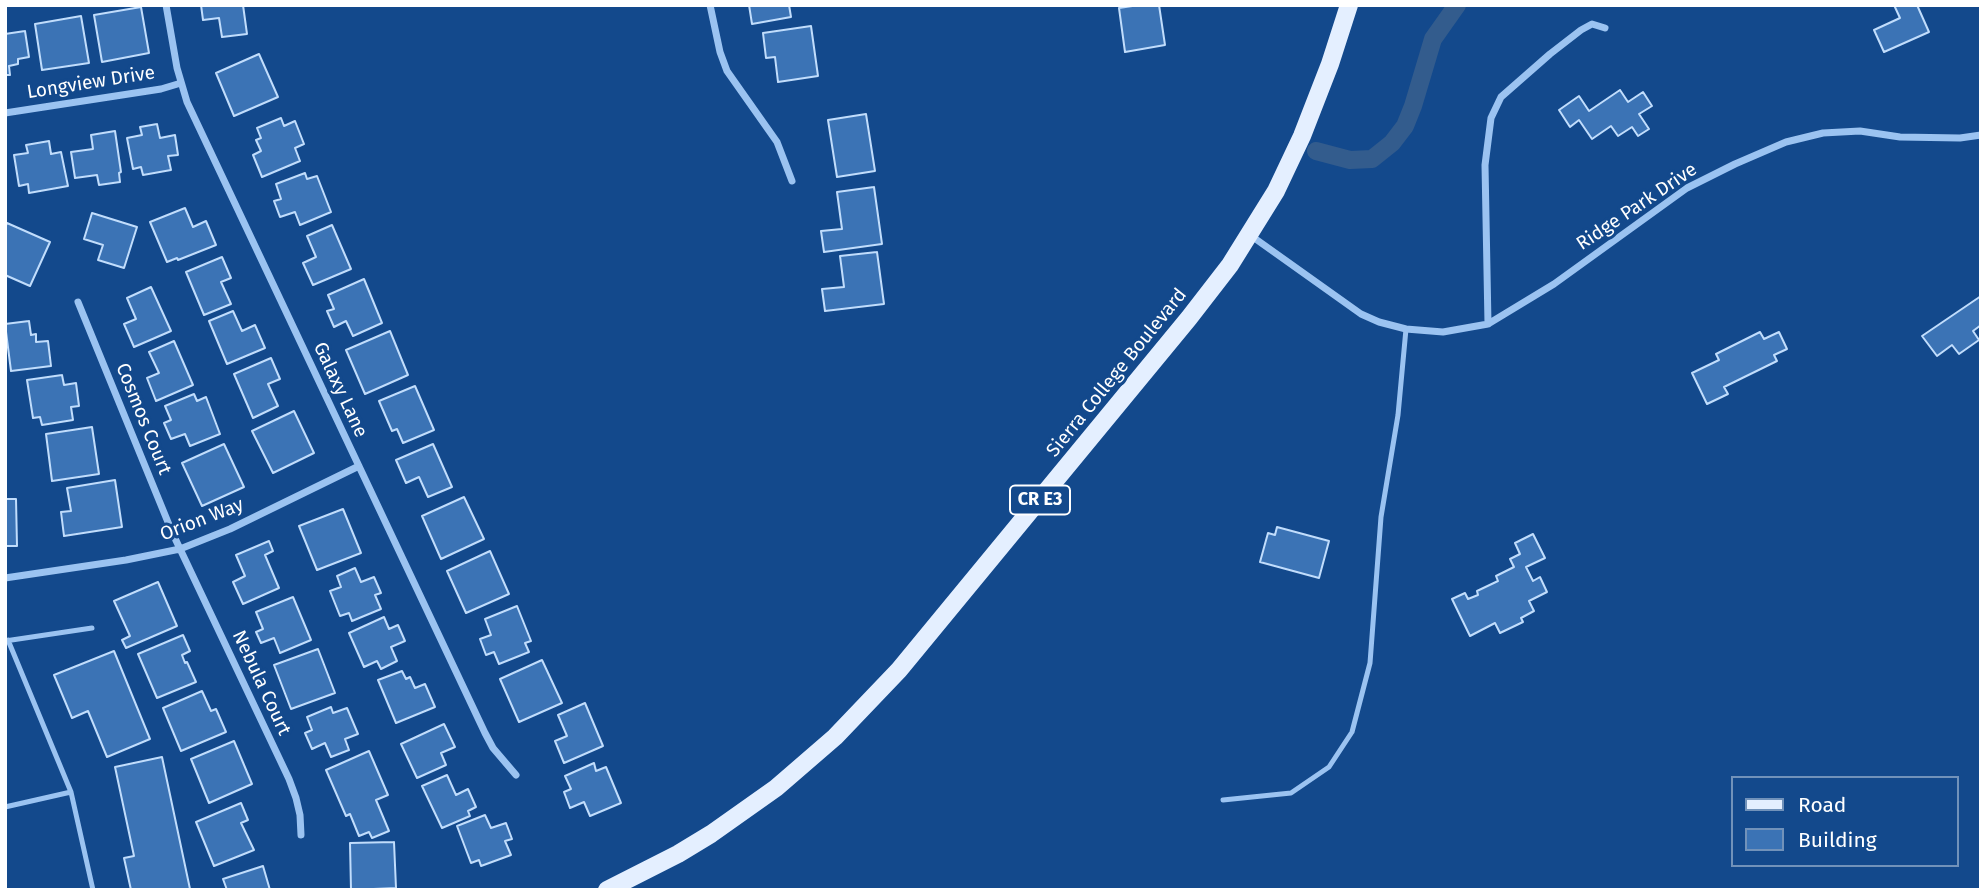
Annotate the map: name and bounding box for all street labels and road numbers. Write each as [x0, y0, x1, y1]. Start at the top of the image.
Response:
street label: Longview Drive [25, 62, 157, 104]
street label: Ridge Park Drive [1573, 158, 1701, 256]
street label: Sierra College Boulevard [1042, 284, 1192, 462]
street label: Galaxy Lane [308, 339, 372, 441]
street label: Cosmos Court [110, 360, 176, 478]
road number: CR E3 [1010, 486, 1070, 514]
street label: Orion Way [157, 494, 247, 546]
street label: Nebula Court [227, 627, 295, 739]

